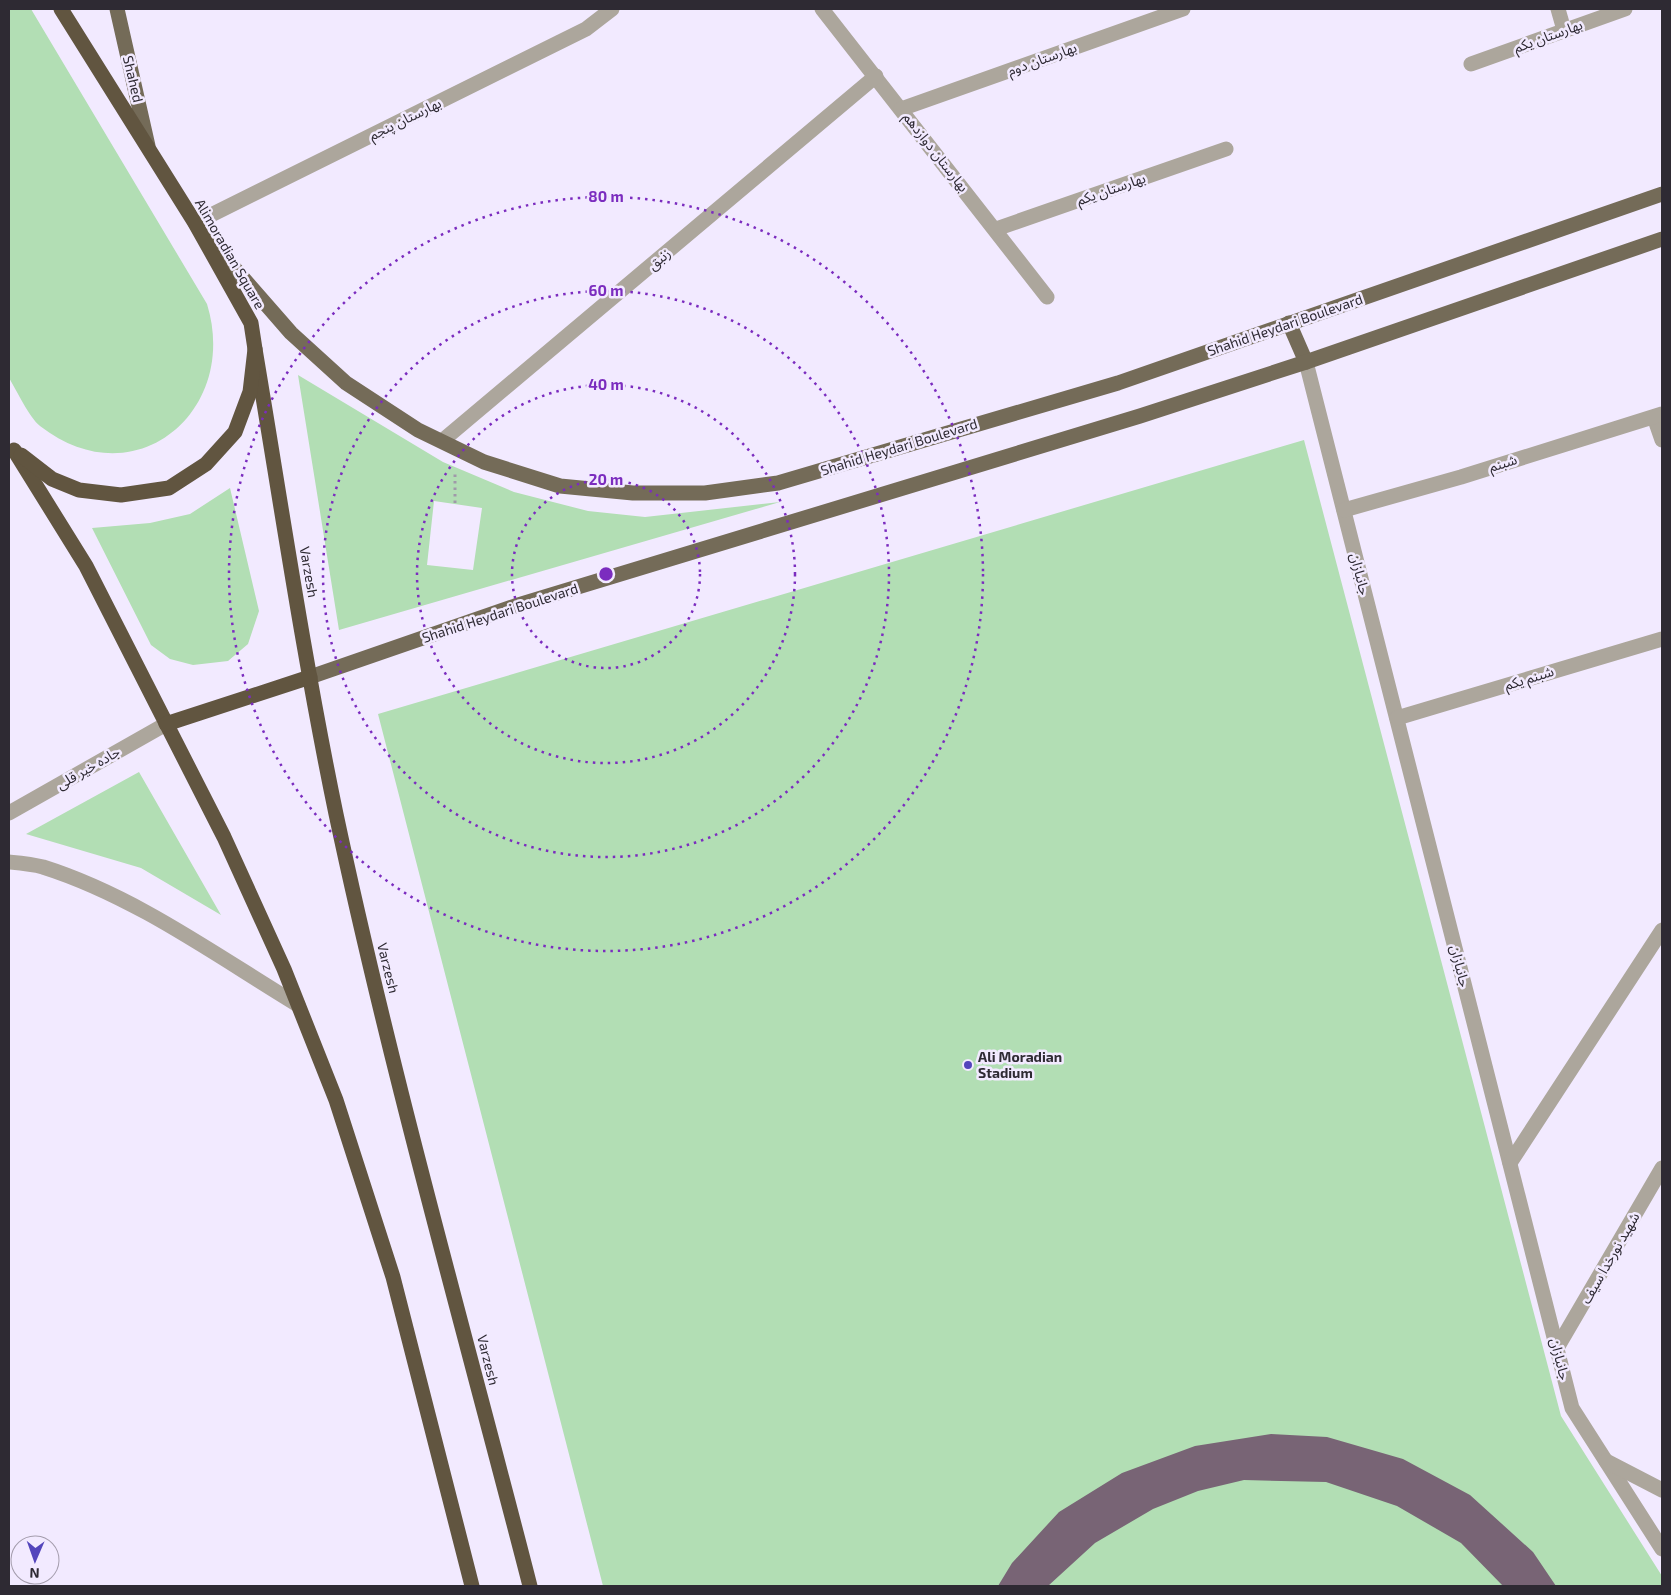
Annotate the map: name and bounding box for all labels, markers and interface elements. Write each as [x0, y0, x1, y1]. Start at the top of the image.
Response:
street label: بهارستان یکم [1511, 15, 1586, 59]
street label: بهارستان دوم [1005, 38, 1080, 82]
street label: Shahed [120, 54, 147, 104]
street label: بهارستان پنجم [366, 94, 445, 146]
street label: بهارستان دوازدهم [898, 109, 973, 197]
street label: بهارستان یکم [1074, 169, 1149, 211]
text: 80 m [588, 187, 624, 205]
street label: Alimoradian Square [192, 195, 269, 312]
street label: زنبق [644, 244, 675, 275]
text: 60 m [589, 281, 623, 299]
street label: Shahid Heydari Boulevard [1205, 290, 1365, 359]
text: 40 m [588, 375, 624, 393]
street label: Shahid Heydari Boulevard [818, 415, 979, 479]
street label: شبنم [1487, 450, 1520, 478]
text: 20 m [589, 470, 623, 488]
street label: Varzesh [297, 545, 322, 599]
street label: جانبازان [1346, 551, 1374, 597]
centre of rings [597, 565, 615, 583]
street label: Shahid Heydari Boulevard [420, 579, 580, 646]
street label: شبنم یکم [1502, 662, 1556, 696]
street label: جاده خیر قلی [53, 743, 123, 793]
street label: Varzesh [374, 941, 403, 995]
street label: جانبازان [1446, 943, 1474, 989]
place label: Ali Moradian Stadium [978, 1048, 1062, 1081]
marker: Ali Moradian Stadium [962, 1059, 974, 1071]
street label: شهید نورخدا سیف [1577, 1209, 1643, 1307]
street label: Varzesh [474, 1333, 503, 1387]
street label: جانبازان [1546, 1336, 1574, 1382]
north arrow [10, 1535, 60, 1585]
text: N [29, 1565, 40, 1582]

